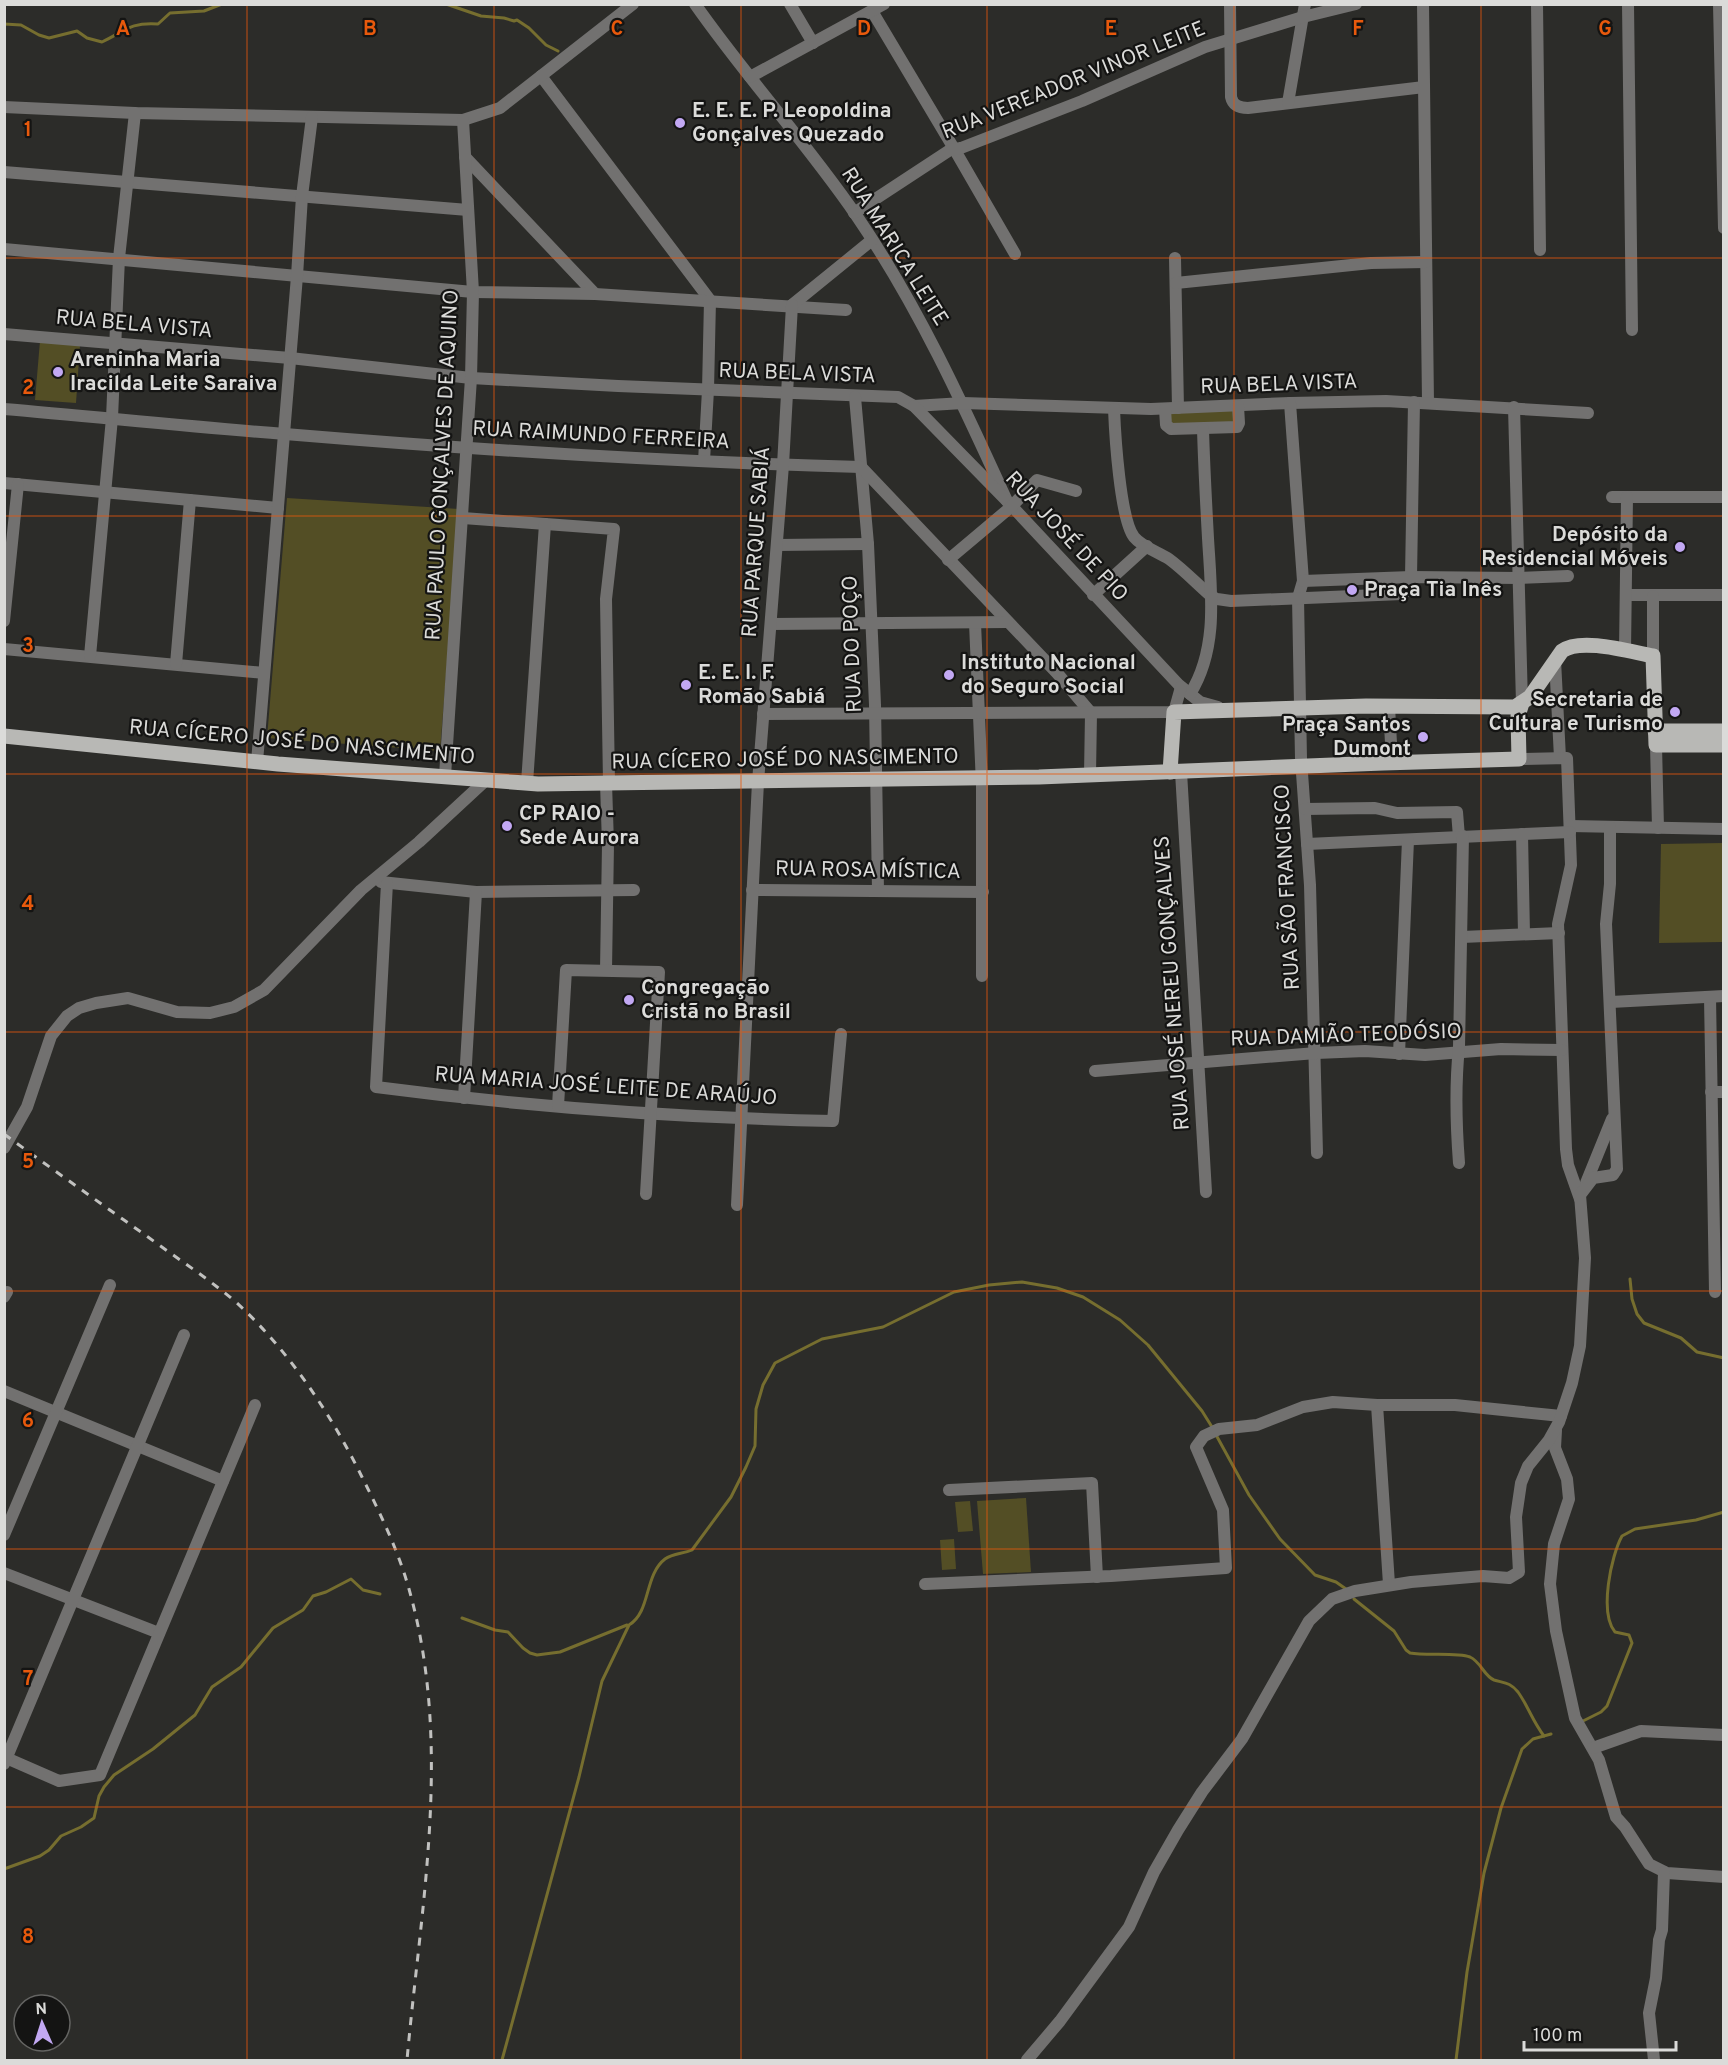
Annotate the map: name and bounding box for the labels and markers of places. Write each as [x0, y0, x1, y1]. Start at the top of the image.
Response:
place label: E. E. E. P. Leopoldina Gonçalves Quezado [692, 98, 892, 149]
marker: E. E. E. P. Leopoldina Gonçalves Quezado [673, 116, 687, 130]
place label: Areninha Maria Iracilda Leite Saraiva [70, 347, 277, 398]
marker: Areninha Maria Iracilda Leite Saraiva [51, 365, 65, 379]
place label: Depósito da Residencial Móveis [1481, 522, 1668, 573]
marker: Depósito da Residencial Móveis [1673, 540, 1687, 554]
place label: Praça Tia Inês [1364, 577, 1502, 604]
marker: Praça Tia Inês [1345, 583, 1359, 597]
place label: Instituto Nacional do Seguro Social [961, 650, 1136, 701]
place label: E. E. I. F. Romão Sabiá [698, 660, 825, 711]
marker: Instituto Nacional do Seguro Social [942, 668, 956, 682]
marker: E. E. I. F. Romão Sabiá [679, 678, 693, 692]
place label: Secretaria de Cultura e Turismo [1489, 687, 1663, 738]
marker: Secretaria de Cultura e Turismo [1668, 705, 1682, 719]
place label: Praça Santos Dumont [1282, 712, 1411, 763]
marker: Praça Santos Dumont [1416, 730, 1430, 744]
place label: CP RAIO - Sede Aurora [519, 801, 640, 852]
marker: CP RAIO - Sede Aurora [500, 819, 514, 833]
place label: Congregação Cristã no Brasil [641, 975, 791, 1026]
marker: Congregação Cristã no Brasil [622, 993, 636, 1007]

